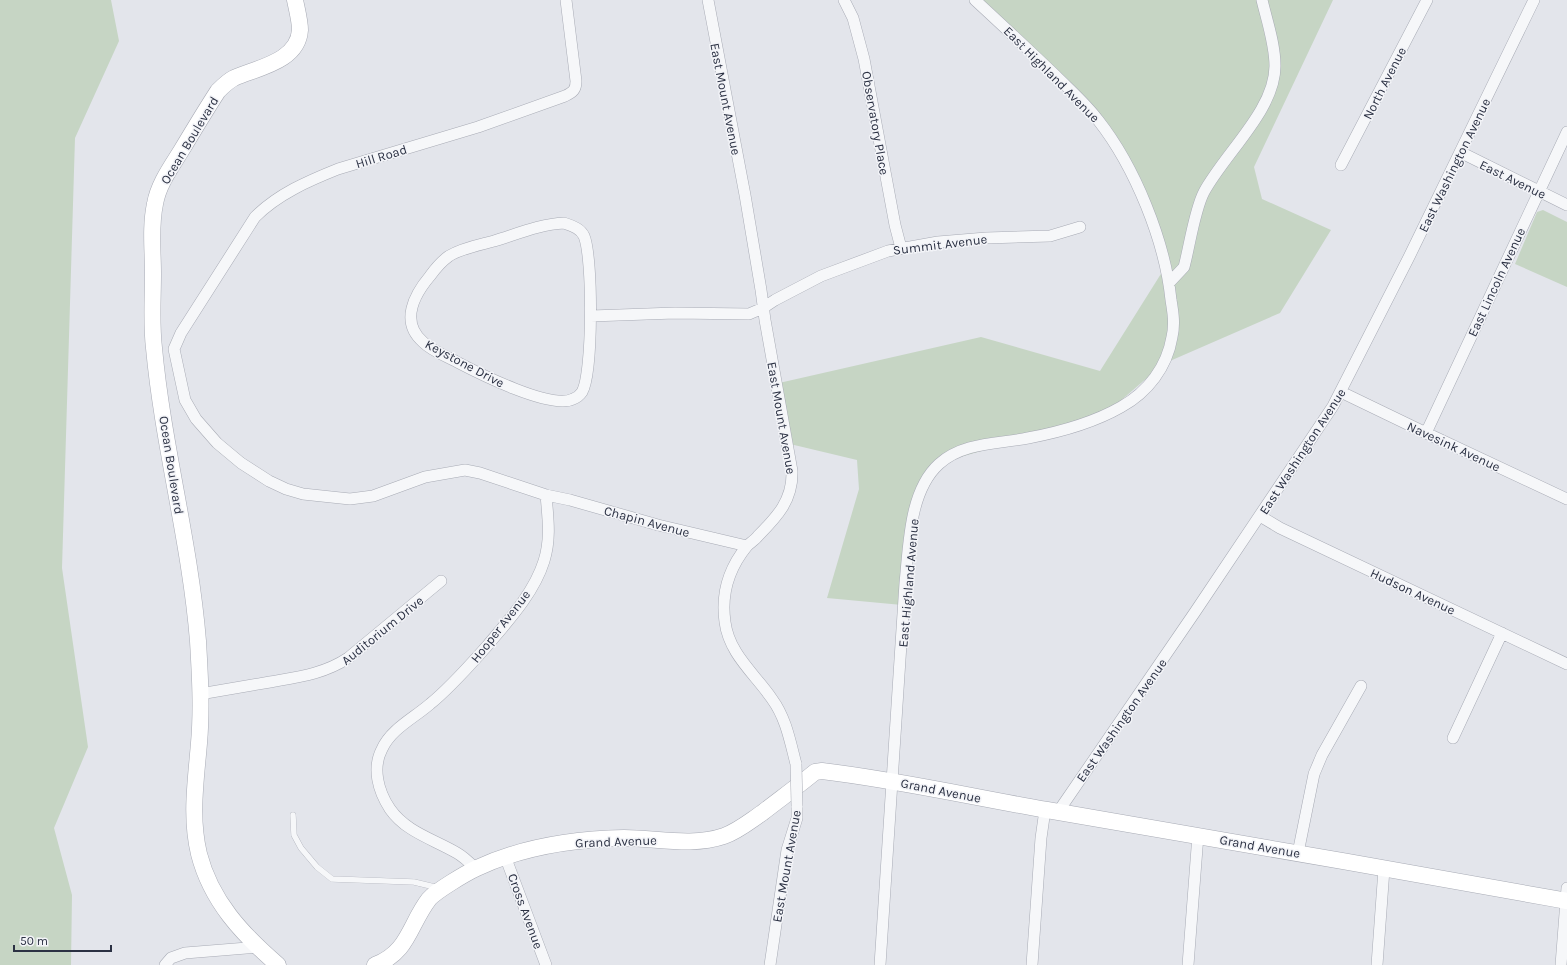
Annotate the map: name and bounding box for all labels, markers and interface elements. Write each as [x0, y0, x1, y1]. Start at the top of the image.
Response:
street label: East Highland Avenue [1001, 23, 1103, 126]
street label: East Mount Avenue [707, 42, 744, 157]
street label: North Avenue [1360, 44, 1409, 122]
street label: Observatory Place [859, 70, 892, 177]
street label: Ocean Boulevard [157, 94, 221, 187]
street label: East Washington Avenue [1415, 96, 1494, 235]
street label: Hill Road [354, 142, 409, 171]
street label: East Avenue [1477, 157, 1549, 202]
street label: East Lincoln Avenue [1465, 225, 1528, 339]
street label: Summit Avenue [892, 231, 988, 258]
street label: Keystone Drive [423, 336, 507, 391]
street label: East Mount Avenue [764, 361, 799, 476]
street label: East Washington Avenue [1256, 385, 1349, 517]
street label: Ocean Boulevard [156, 415, 187, 515]
street label: Navesink Avenue [1405, 418, 1503, 475]
street label: Chapin Avenue [602, 503, 692, 540]
street label: East Highland Avenue [895, 518, 922, 648]
street label: Hudson Avenue [1368, 565, 1458, 618]
street label: Hooper Avenue [467, 587, 534, 665]
street label: Auditorium Drive [338, 593, 427, 668]
street label: East Washington Avenue [1073, 655, 1170, 785]
street label: Grand Avenue [899, 775, 983, 806]
street label: East Mount Avenue [769, 808, 804, 923]
street label: Grand Avenue [1218, 832, 1302, 861]
street label: Grand Avenue [575, 833, 657, 850]
street label: Cross Avenue [505, 871, 546, 951]
scale bar [14, 927, 111, 953]
text: 50 m [20, 934, 48, 948]

